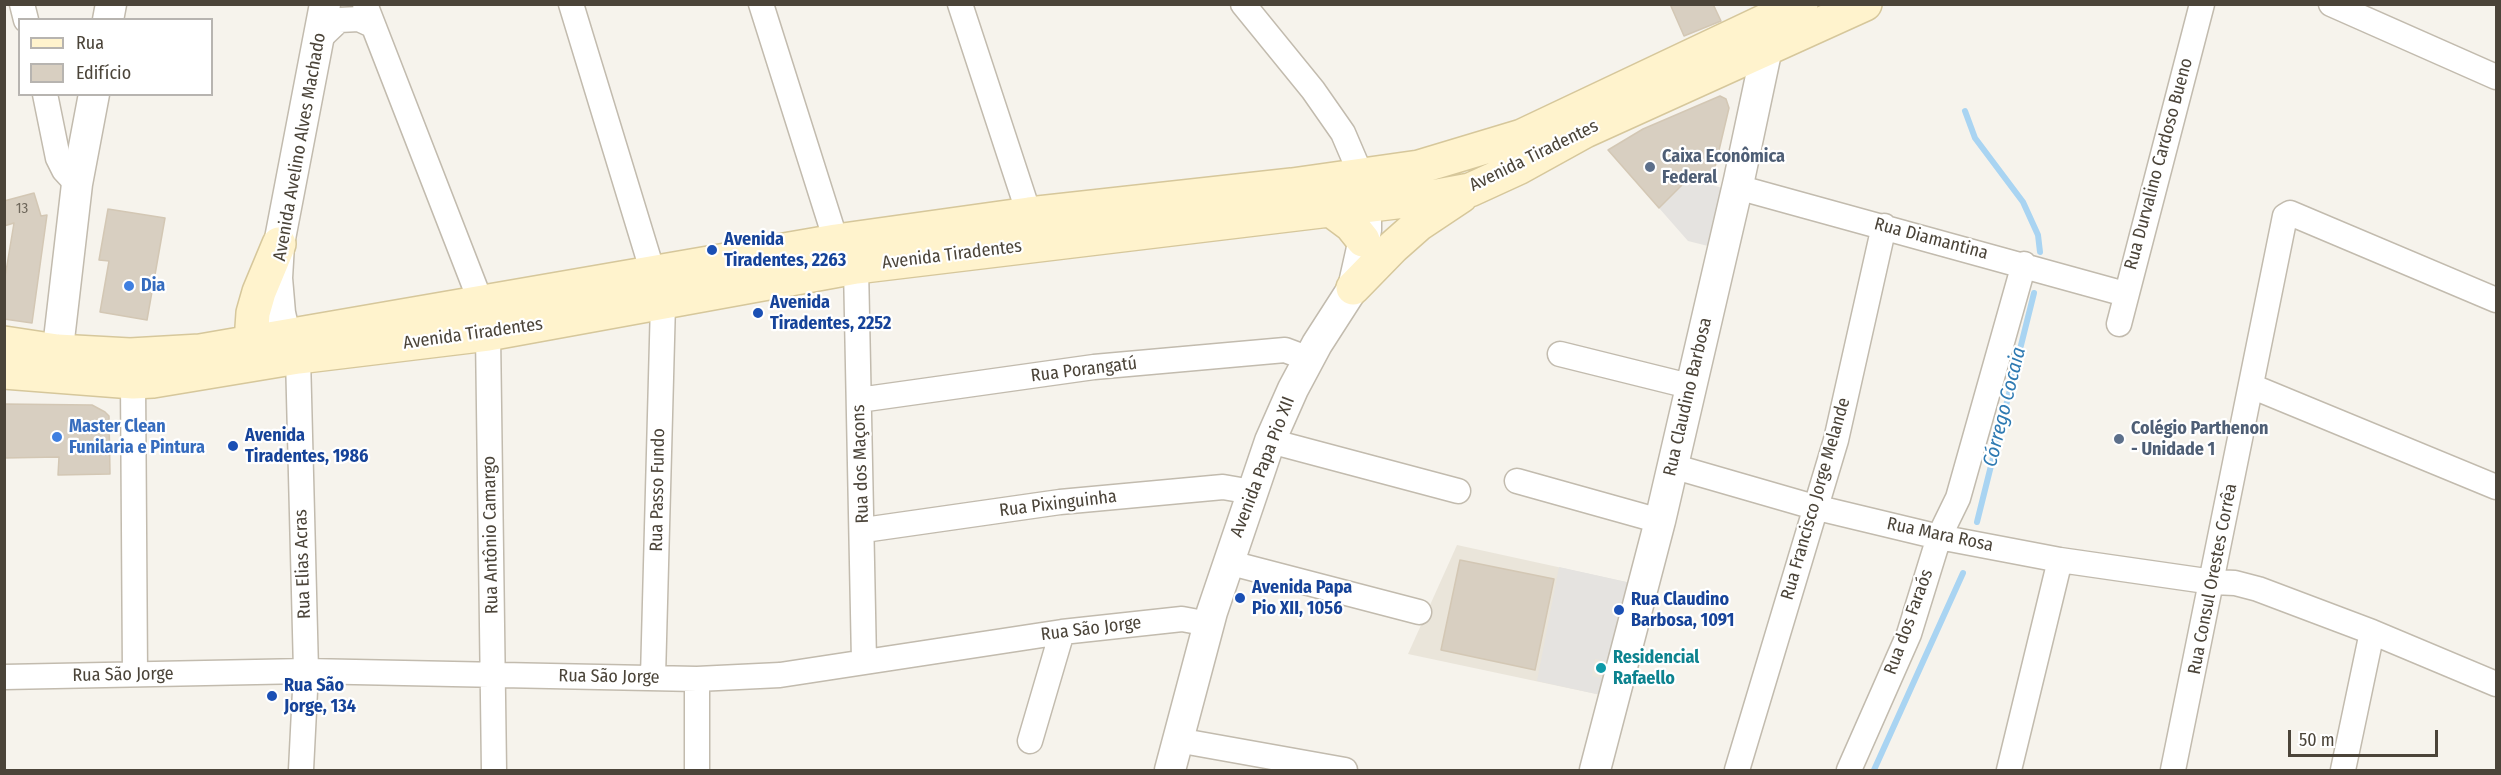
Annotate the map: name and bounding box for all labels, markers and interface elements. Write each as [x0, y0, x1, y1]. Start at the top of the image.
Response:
legend [18, 18, 213, 96]
street label: Avenida Avelino Alves Machado [269, 31, 331, 263]
text: Rua [76, 32, 104, 54]
street label: Rua Durvalino Cardoso Bueno [2120, 56, 2198, 272]
text: Edifício [76, 62, 131, 84]
street label: Avenida Tiradentes [1466, 115, 1602, 197]
place label: Caixa Econômica Federal [1662, 146, 1785, 188]
marker: Caixa Econômica Federal [1643, 160, 1657, 174]
house number: 13 [16, 200, 28, 218]
street label: Rua Diamantina [1872, 213, 1990, 265]
place label: Avenida Tiradentes, 2263 [724, 229, 846, 272]
street label: Avenida Tiradentes [881, 236, 1023, 274]
marker: Avenida Tiradentes, 2263 [705, 243, 719, 257]
place label: Dia [141, 275, 165, 297]
marker: Dia [122, 279, 136, 293]
place label: Avenida Tiradentes, 2252 [770, 292, 891, 334]
marker: Avenida Tiradentes, 2252 [751, 306, 765, 320]
street label: Avenida Tiradentes [402, 314, 544, 354]
street label: Rua Claudino Barbosa [1659, 316, 1717, 478]
water label: Córrego Cocaia [1979, 345, 2031, 469]
street label: Rua Porangatú [1030, 353, 1138, 387]
street label: Avenida Papa Pio XII [1226, 394, 1300, 540]
street label: Rua Francisco Jorge Melande [1777, 395, 1855, 603]
street label: Rua dos Maçons [848, 404, 874, 524]
place label: Master Clean Funilaria e Pintura [69, 416, 205, 458]
place label: Colégio Parthenon - Unidade 1 [2131, 418, 2268, 460]
place label: Avenida Tiradentes, 1986 [245, 425, 369, 468]
street label: Rua Passo Fundo [646, 428, 670, 552]
marker: Master Clean Funilaria e Pintura [50, 430, 64, 444]
marker: Colégio Parthenon - Unidade 1 [2112, 432, 2126, 446]
marker: Avenida Tiradentes, 1986 [226, 439, 240, 453]
street label: Rua Antônio Camargo [479, 456, 503, 614]
street label: Rua Consul Orestes Corrêa [2184, 482, 2242, 676]
street label: Rua Pixinguinha [998, 486, 1118, 522]
street label: Rua Elias Acras [290, 509, 316, 619]
street label: Rua Mara Rosa [1885, 513, 1995, 557]
street label: Rua dos Faraós [1880, 566, 1938, 678]
place label: Avenida Papa Pio XII, 1056 [1252, 577, 1352, 620]
place label: Rua Claudino Barbosa, 1091 [1631, 589, 1734, 632]
marker: Avenida Papa Pio XII, 1056 [1233, 591, 1247, 605]
marker: Rua Claudino Barbosa, 1091 [1612, 603, 1626, 617]
street label: Rua São Jorge [1039, 612, 1143, 646]
place label: Residencial Rafaello [1613, 647, 1699, 690]
marker: Residencial Rafaello [1594, 661, 1608, 675]
street label: Rua São Jorge [72, 663, 174, 687]
street label: Rua São Jorge [558, 665, 660, 689]
place label: Rua São Jorge, 134 [284, 675, 356, 718]
marker: Rua São Jorge, 134 [265, 689, 279, 703]
scale bar [2291, 718, 2441, 756]
text: 50 m [2299, 729, 2335, 751]

